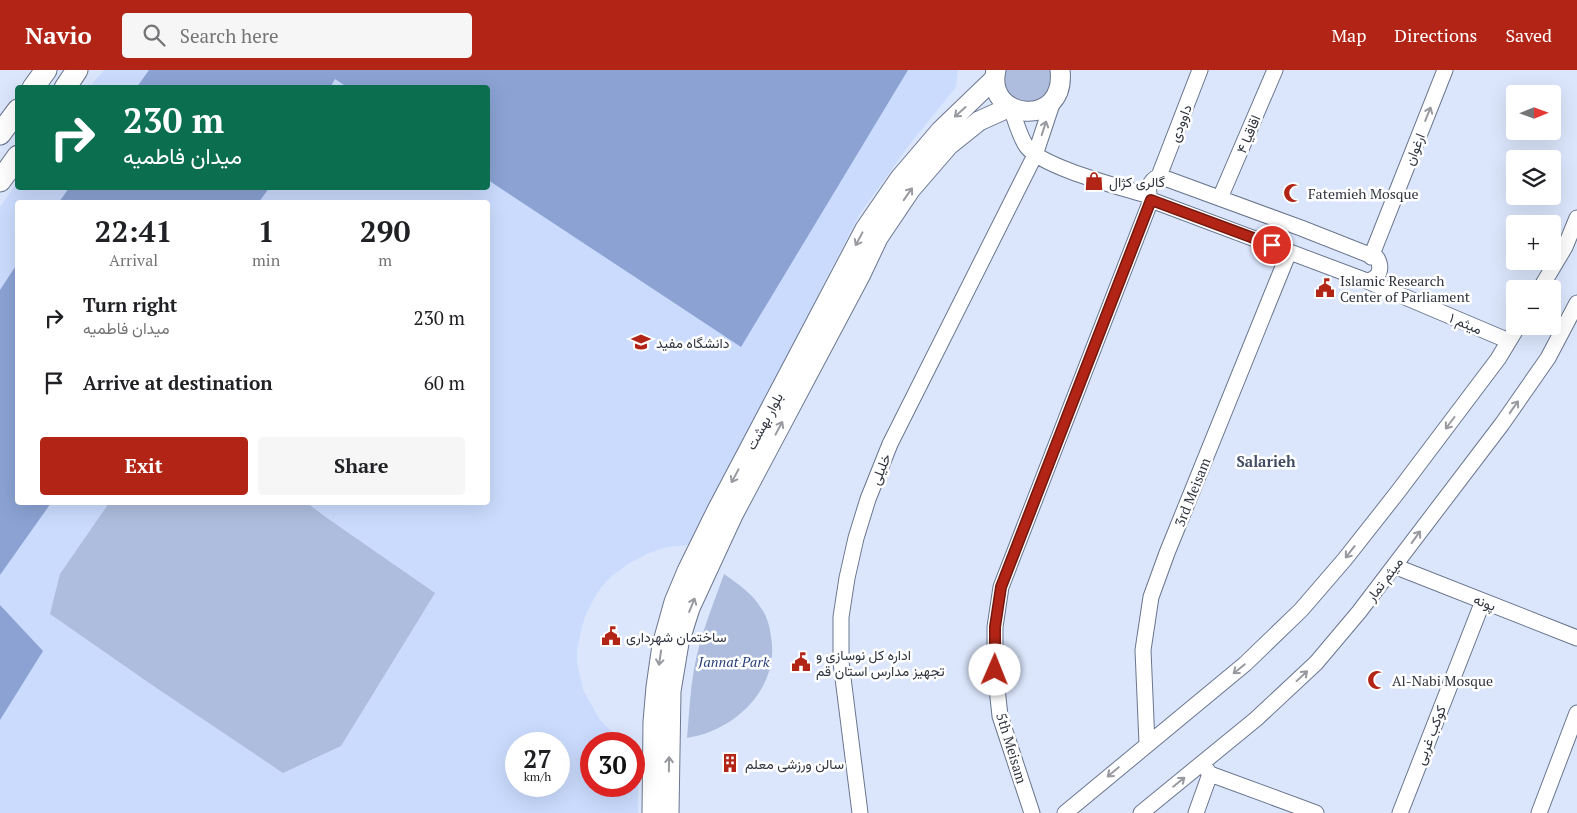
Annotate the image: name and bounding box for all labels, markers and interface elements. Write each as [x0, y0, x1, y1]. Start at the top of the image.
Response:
search box [122, 13, 472, 58]
text: Navio [25, 19, 92, 51]
icon: search [140, 21, 168, 49]
text: Search here [180, 23, 279, 48]
text: Map [1331, 23, 1366, 47]
text: Directions [1394, 23, 1477, 47]
text: Saved [1505, 23, 1552, 47]
north arrow [1506, 85, 1561, 140]
map controls [1506, 85, 1561, 335]
text: 230 m [123, 97, 224, 143]
street label: داوودی [1164, 101, 1196, 145]
icon: right [40, 105, 105, 170]
one-way arrow [1424, 106, 1433, 122]
one-way arrow [953, 107, 966, 118]
street label: اقاقیا ۴ [1231, 112, 1265, 156]
one-way arrow [1040, 121, 1049, 136]
street label: ارغوان [1399, 130, 1429, 168]
text: میدان فاطمیه [123, 141, 242, 170]
button: layers [1506, 150, 1561, 205]
shop icon: گالری کژال [1083, 170, 1105, 192]
place label: گالری کژال [1109, 172, 1165, 192]
mosque icon: Fatemieh Mosque [1282, 182, 1304, 204]
place label: Fatemieh Mosque [1308, 184, 1419, 203]
one-way arrow [903, 187, 913, 201]
text: 22:41 [94, 211, 173, 251]
text: 1 [258, 211, 275, 251]
text: 290 [360, 211, 411, 251]
button: + [1506, 215, 1561, 270]
pin [1251, 224, 1293, 266]
icon: arrive [1258, 231, 1286, 259]
one-way arrow [854, 232, 864, 247]
text: Arrival [109, 249, 158, 271]
text: min [252, 249, 280, 271]
text: m [378, 249, 392, 271]
place label: Islamic Research Center of Parliament [1340, 271, 1471, 306]
public building icon: Islamic Research Center of Parliament [1314, 277, 1336, 299]
button: − [1506, 280, 1561, 335]
text: Turn right [83, 292, 177, 317]
icon: right [40, 304, 68, 332]
text: 230 m [414, 305, 465, 330]
street label: میثم ۱ [1447, 308, 1485, 338]
text: میدان فاطمیه [83, 317, 169, 339]
school or university icon: دانشگاه مفید [630, 331, 652, 353]
place label: دانشگاه مفید [656, 333, 730, 352]
icon: arrive [40, 369, 68, 397]
text: Arrive at destination [83, 370, 272, 395]
text: 60 m [424, 370, 465, 395]
street label: بلوار بهشت [741, 389, 787, 453]
one-way arrow [1509, 401, 1519, 415]
one-way arrow [1445, 416, 1455, 430]
one-way arrow [774, 420, 784, 435]
button: Exit [40, 437, 248, 495]
button: Share [258, 437, 465, 495]
street label: خلیلی [865, 450, 895, 488]
district label: Salarieh [1236, 451, 1296, 471]
street label: 3rd Meisam [1170, 455, 1214, 529]
one-way arrow [730, 468, 739, 483]
one-way arrow [1410, 531, 1421, 544]
one-way arrow [1345, 545, 1356, 558]
street label: میثم تمار [1361, 553, 1407, 606]
street label: پونه [1471, 589, 1499, 616]
one-way arrow [688, 597, 697, 613]
public building icon: ساختمان شهرداری [600, 625, 622, 647]
place label: ساختمان شهرداری [626, 627, 727, 646]
position arrow [968, 643, 1020, 695]
place label: اداره کل نوسازی و تجهیز مدارس استان قم [816, 645, 944, 680]
one-way arrow [655, 649, 665, 665]
public building icon: اداره کل نوسازی و تجهیز مدارس استان قم [790, 651, 812, 673]
park label: Jannat Park [698, 652, 770, 671]
one-way arrow [1232, 664, 1245, 675]
mosque icon: Al-Nabi Mosque [1366, 669, 1388, 691]
one-way arrow [1295, 670, 1308, 682]
place label: Al-Nabi Mosque [1392, 671, 1493, 690]
street label: کوکب غربی [1410, 703, 1450, 767]
street label: 5th Meisam [992, 710, 1032, 786]
speed limit sign: 30 [580, 732, 645, 797]
text: 27 [523, 742, 552, 775]
building icon: سالن ورزشی معلم [719, 752, 741, 774]
place label: سالن ورزشی معلم [745, 754, 844, 773]
one-way arrow [664, 757, 674, 773]
one-way arrow [1107, 767, 1120, 778]
text: km/h [524, 769, 551, 784]
one-way arrow [1172, 777, 1185, 788]

